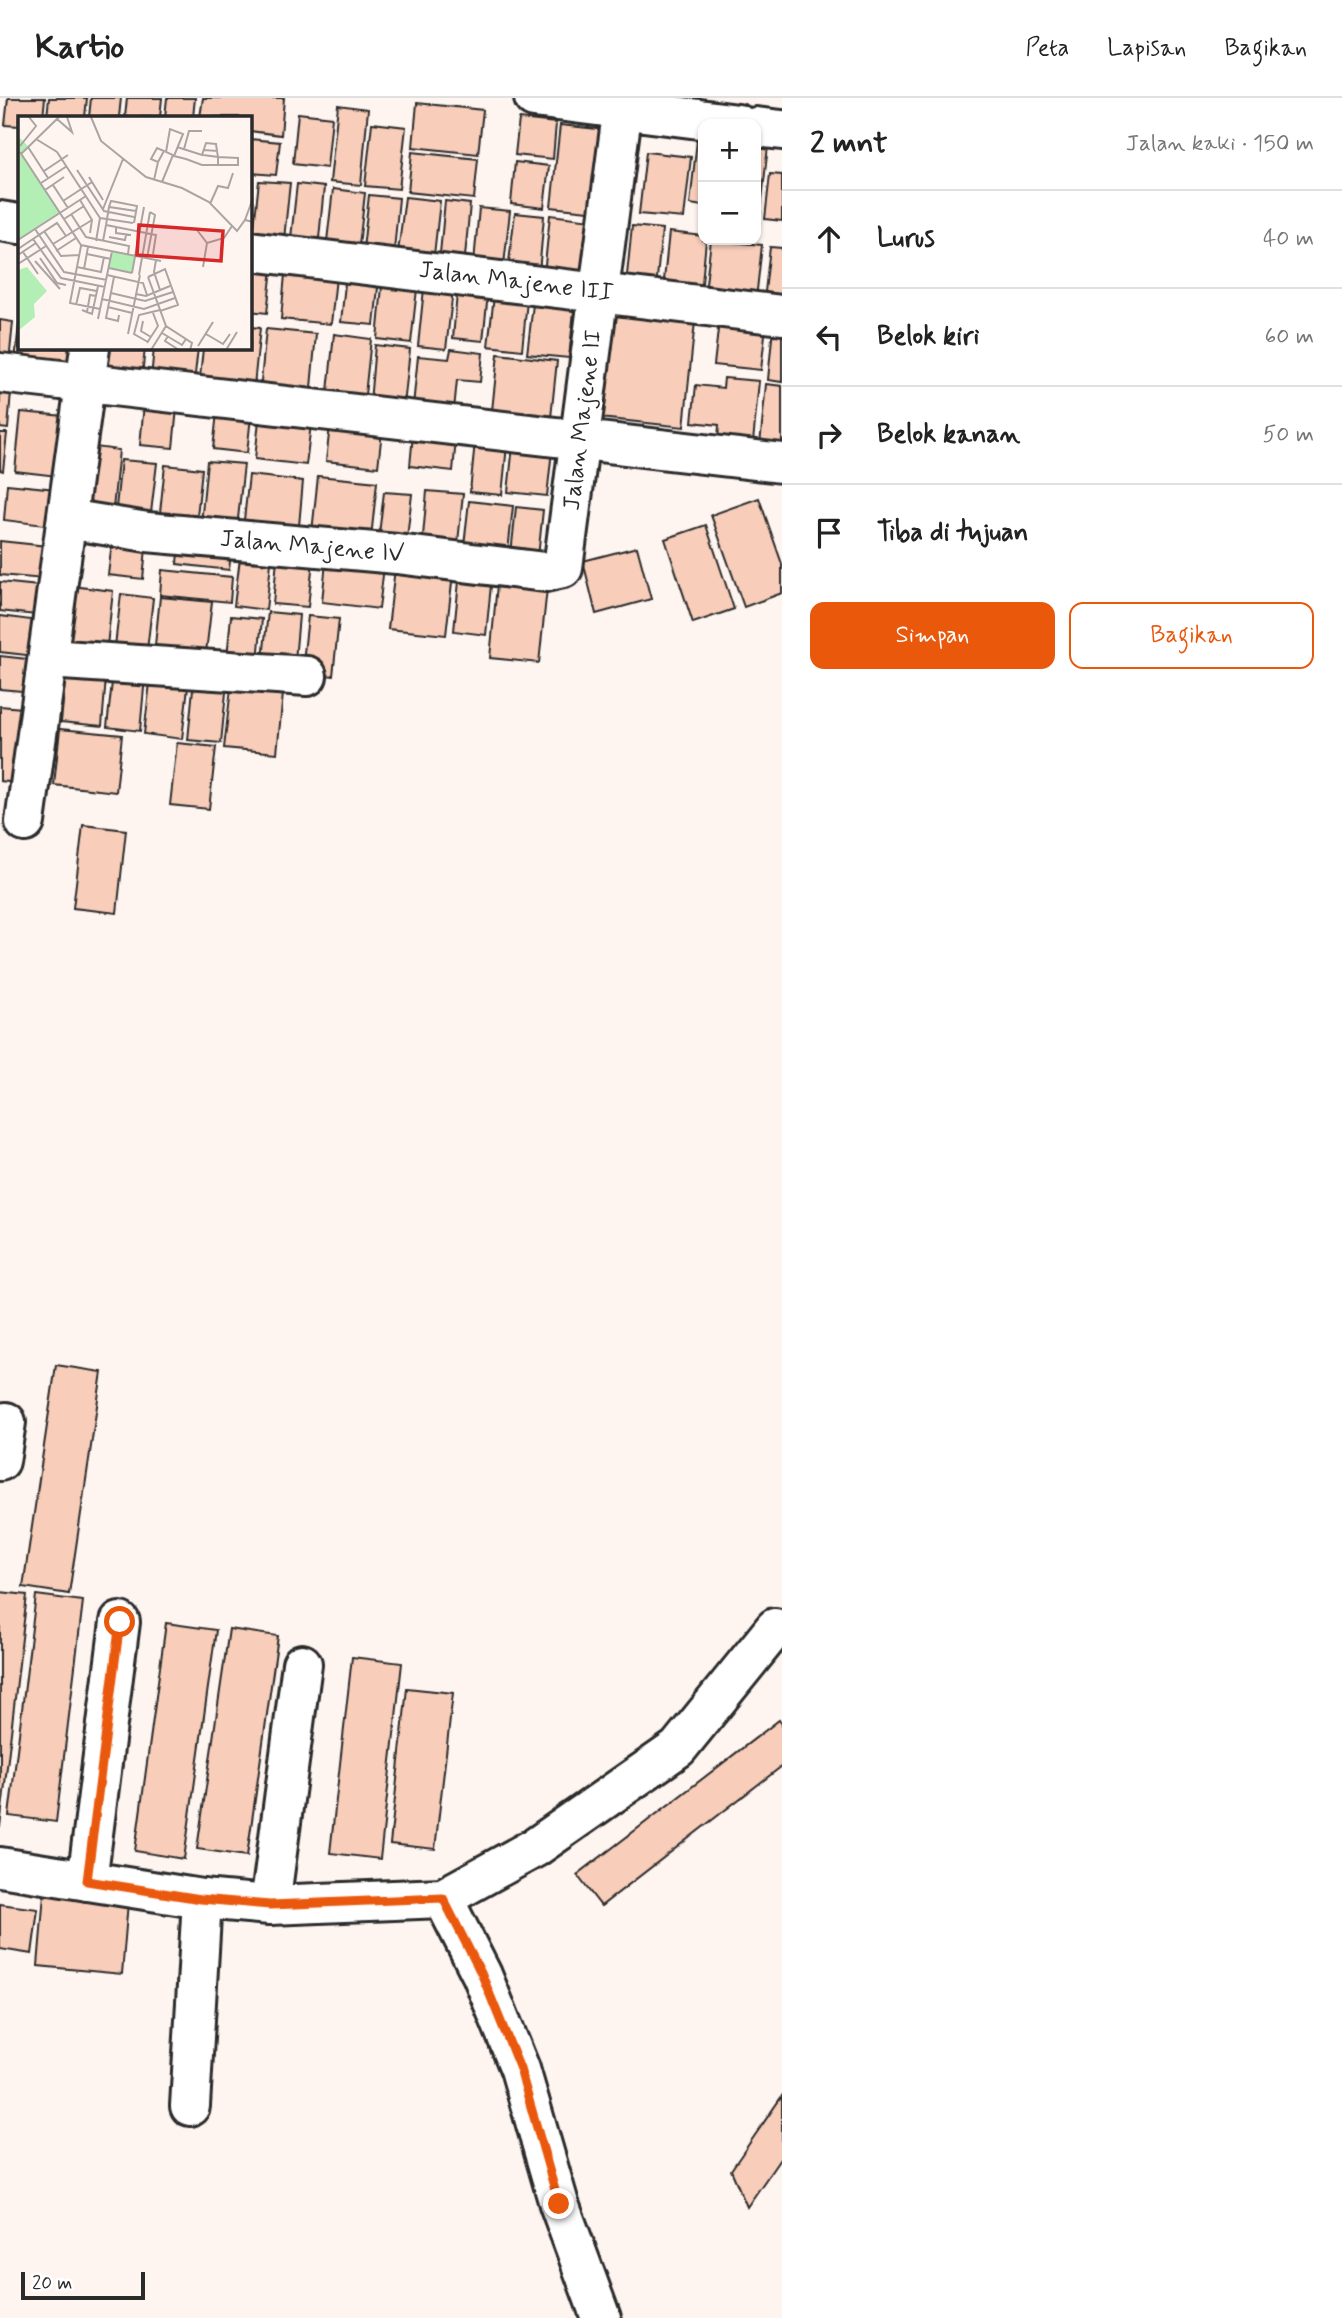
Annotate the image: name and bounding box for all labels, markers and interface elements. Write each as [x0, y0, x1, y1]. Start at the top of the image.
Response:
text: Kartio [35, 26, 124, 70]
text: Peta [1026, 33, 1069, 64]
text: Lapisan [1107, 33, 1186, 64]
text: Bagikan [1224, 33, 1307, 64]
inset map [18, 116, 252, 350]
map controls [698, 119, 761, 245]
button: + [698, 119, 761, 182]
text: 2 mnt [810, 124, 887, 163]
text: Jalan kaki · 150 m [1126, 129, 1314, 159]
button: − [698, 182, 761, 245]
icon: ahead [810, 220, 848, 258]
text: Lurus [877, 222, 935, 256]
text: 40 m [1263, 224, 1314, 254]
street label: Jalan Majene III [417, 255, 615, 309]
icon: left [810, 318, 848, 356]
text: Belok kiri [877, 320, 979, 354]
text: 60 m [1265, 322, 1314, 352]
street label: Jalan Majene II [557, 328, 609, 512]
icon: right [810, 416, 848, 454]
text: Belok kanan [877, 418, 1020, 452]
text: 50 m [1263, 420, 1314, 450]
icon: arrive [810, 514, 848, 552]
text: Tiba di tujuan [877, 516, 1028, 550]
street label: Jalan Majene IV [219, 524, 405, 570]
button: Simpan [810, 602, 1055, 669]
button: Bagikan [1069, 602, 1314, 669]
route start [104, 1606, 135, 1637]
route end [543, 2188, 574, 2219]
scale bar [21, 2269, 145, 2301]
text: 20 m [32, 2271, 72, 2296]

